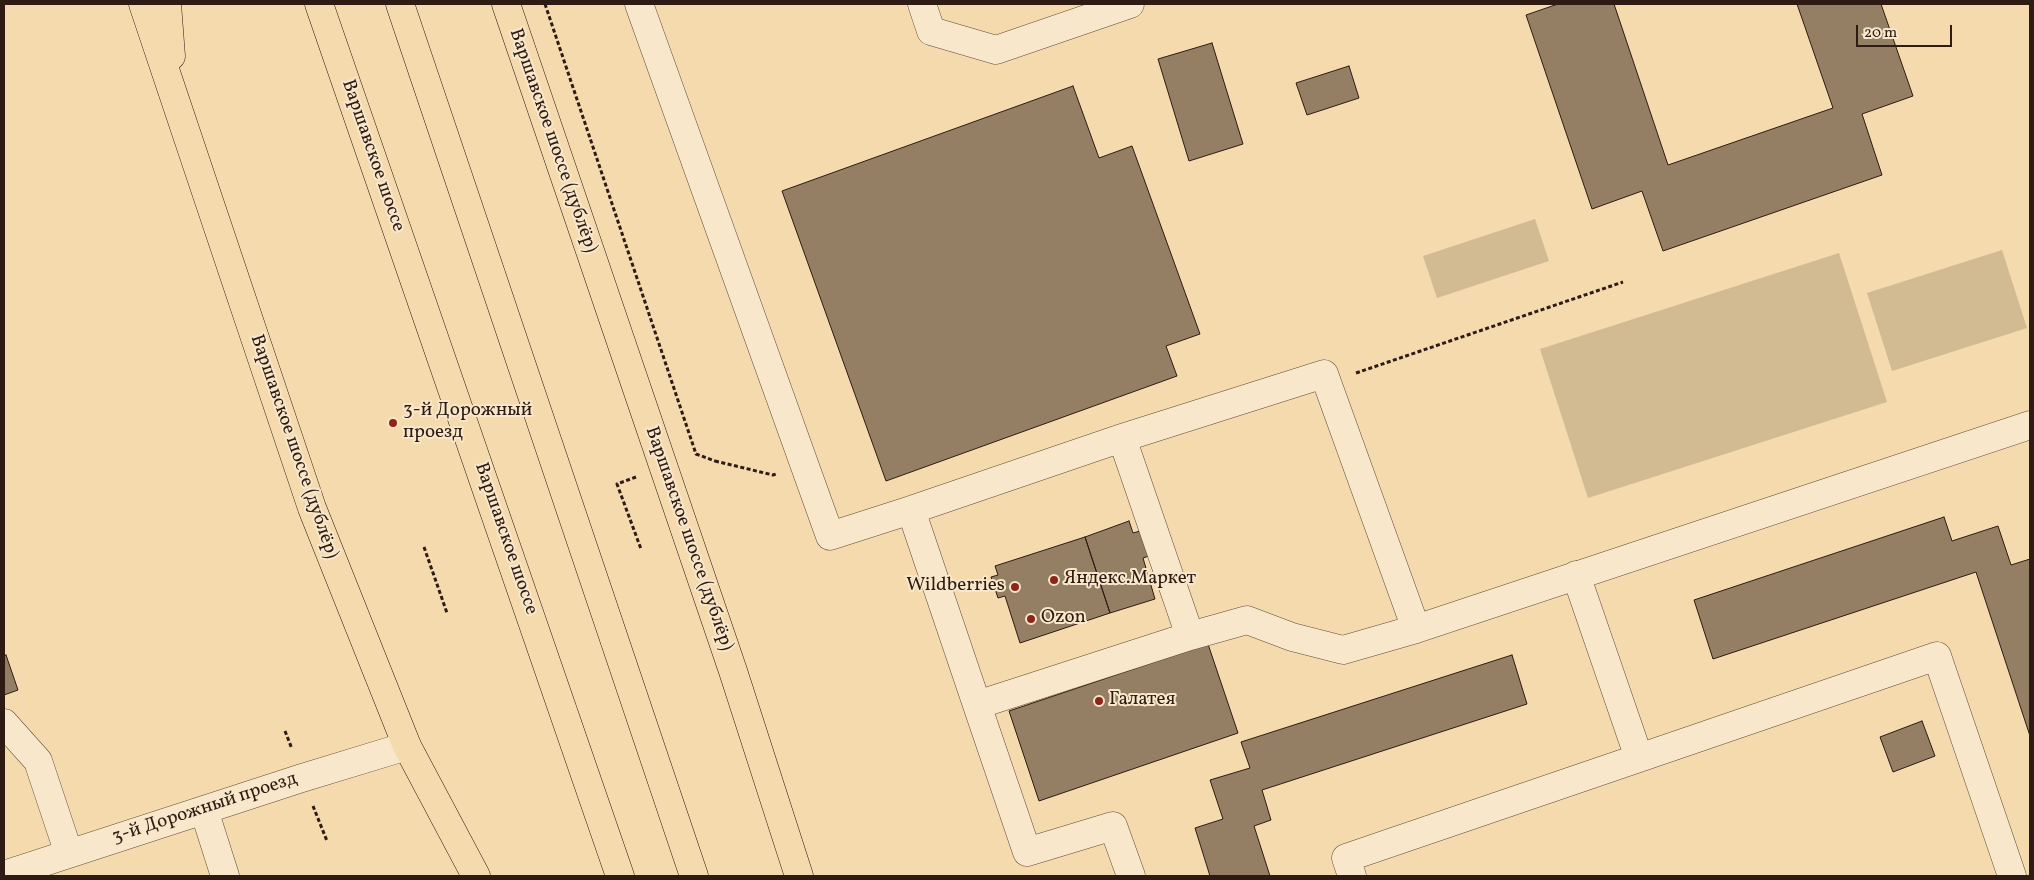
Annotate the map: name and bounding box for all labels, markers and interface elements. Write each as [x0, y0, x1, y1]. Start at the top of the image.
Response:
scale bar [1859, 15, 1955, 47]
text: 20 m [1864, 23, 1897, 44]
street label: Варшавское шоссе (дублёр) [503, 26, 601, 256]
street label: Варшавское шоссе [335, 77, 409, 235]
street label: Варшавское шоссе (дублёр) [244, 332, 342, 562]
place label: 3-й Дорожный проезд [403, 401, 532, 445]
marker: 3-й Дорожный проезд [387, 417, 399, 429]
street label: Варшавское шоссе (дублёр) [639, 424, 737, 654]
street label: Варшавское шоссе [468, 460, 542, 618]
place label: Яндекс.Маркет [1064, 569, 1196, 591]
marker: Яндекс.Маркет [1048, 574, 1060, 586]
place label: Wildberries [906, 576, 1005, 598]
marker: Wildberries [1009, 581, 1021, 593]
place label: Ozon [1041, 608, 1086, 630]
marker: Ozon [1025, 613, 1037, 625]
place label: Галатея [1109, 690, 1175, 712]
marker: Галатея [1093, 695, 1105, 707]
street label: 3-й Дорожный проезд [110, 768, 300, 850]

